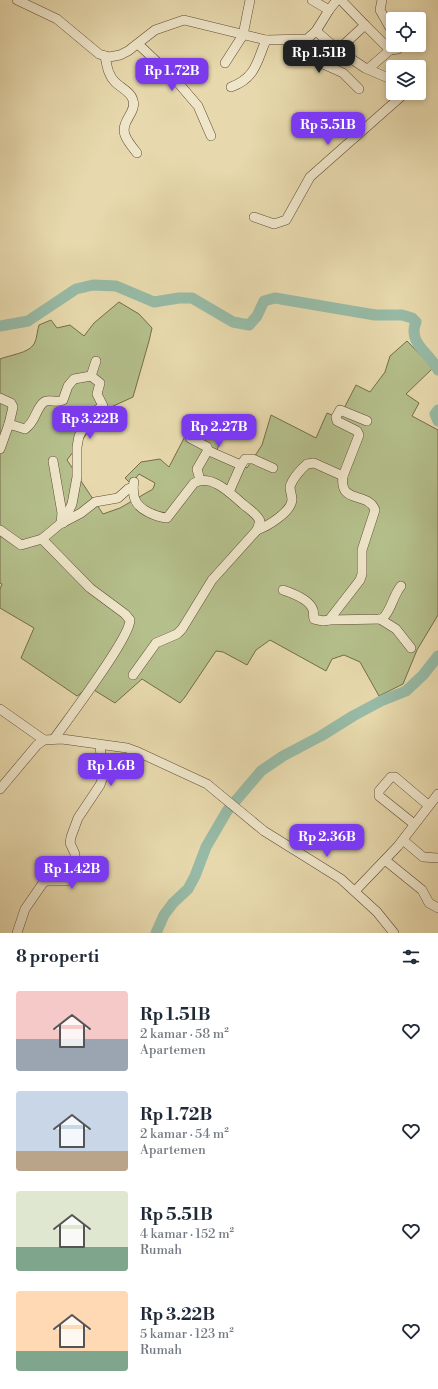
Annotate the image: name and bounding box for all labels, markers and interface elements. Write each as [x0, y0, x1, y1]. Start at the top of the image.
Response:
map controls [386, 12, 426, 100]
button: locate [386, 12, 426, 52]
pin: Rp 1.51B [278, 40, 360, 74]
text: Rp 1.51B [292, 45, 346, 61]
pin: Rp 1.72B [131, 58, 213, 92]
button: layers [386, 60, 426, 100]
text: Rp 1.72B [144, 63, 200, 79]
pin: Rp 5.51B [287, 112, 369, 146]
text: Rp 5.51B [300, 117, 356, 133]
pin: Rp 3.22B [49, 406, 131, 440]
text: Rp 3.22B [61, 411, 119, 427]
pin: Rp 2.27B [178, 414, 260, 448]
text: Rp 2.27B [190, 419, 248, 435]
pin: Rp 1.6B [74, 753, 148, 787]
text: Rp 1.6B [87, 758, 135, 774]
pin: Rp 2.36B [286, 824, 368, 858]
text: Rp 2.36B [298, 829, 356, 845]
pin: Rp 1.42B [31, 856, 113, 890]
text: Rp 1.42B [44, 861, 100, 877]
text: 8 properti [16, 946, 99, 968]
icon: filters [400, 946, 422, 968]
text: Rp 1.51B [140, 1004, 211, 1026]
icon: home [48, 1007, 96, 1055]
icon: heart [400, 1020, 422, 1042]
text: 2 kamar · 58 m² [140, 1026, 229, 1042]
text: Apartemen [140, 1042, 206, 1058]
text: Rp 1.72B [140, 1104, 212, 1126]
icon: home [48, 1107, 96, 1155]
icon: heart [400, 1120, 422, 1142]
text: 2 kamar · 54 m² [140, 1126, 229, 1142]
text: Apartemen [140, 1142, 206, 1158]
text: Rp 5.51B [140, 1204, 213, 1226]
icon: home [48, 1207, 96, 1255]
icon: heart [400, 1220, 422, 1242]
text: 4 kamar · 152 m² [140, 1226, 234, 1242]
text: Rumah [140, 1242, 182, 1258]
text: Rp 3.22B [140, 1304, 215, 1326]
icon: home [48, 1307, 96, 1355]
icon: heart [400, 1320, 422, 1342]
text: 5 kamar · 123 m² [140, 1326, 234, 1342]
text: Rumah [140, 1342, 182, 1358]

